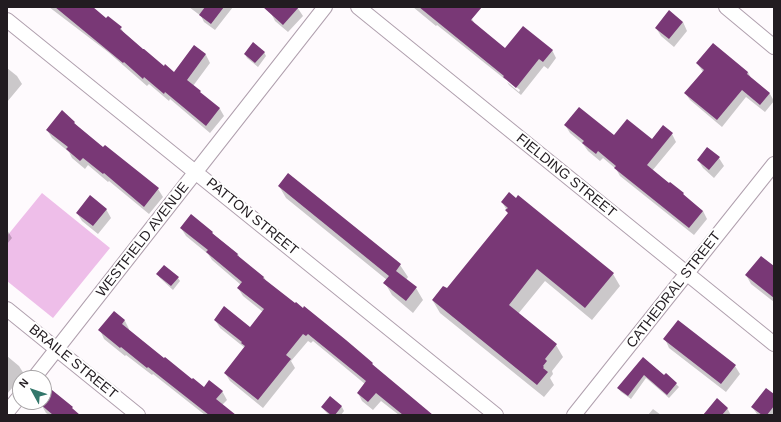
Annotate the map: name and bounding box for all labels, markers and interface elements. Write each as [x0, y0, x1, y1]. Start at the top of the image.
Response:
street label: FIELDING STREET [513, 131, 619, 221]
street label: PATTON STREET [203, 175, 301, 259]
street label: WESTFIELD AVENUE [93, 179, 193, 301]
street label: CATHEDRAL STREET [623, 229, 725, 351]
street label: BRAILE STREET [25, 321, 121, 403]
north arrow [12, 370, 52, 410]
text: N [16, 376, 31, 390]

